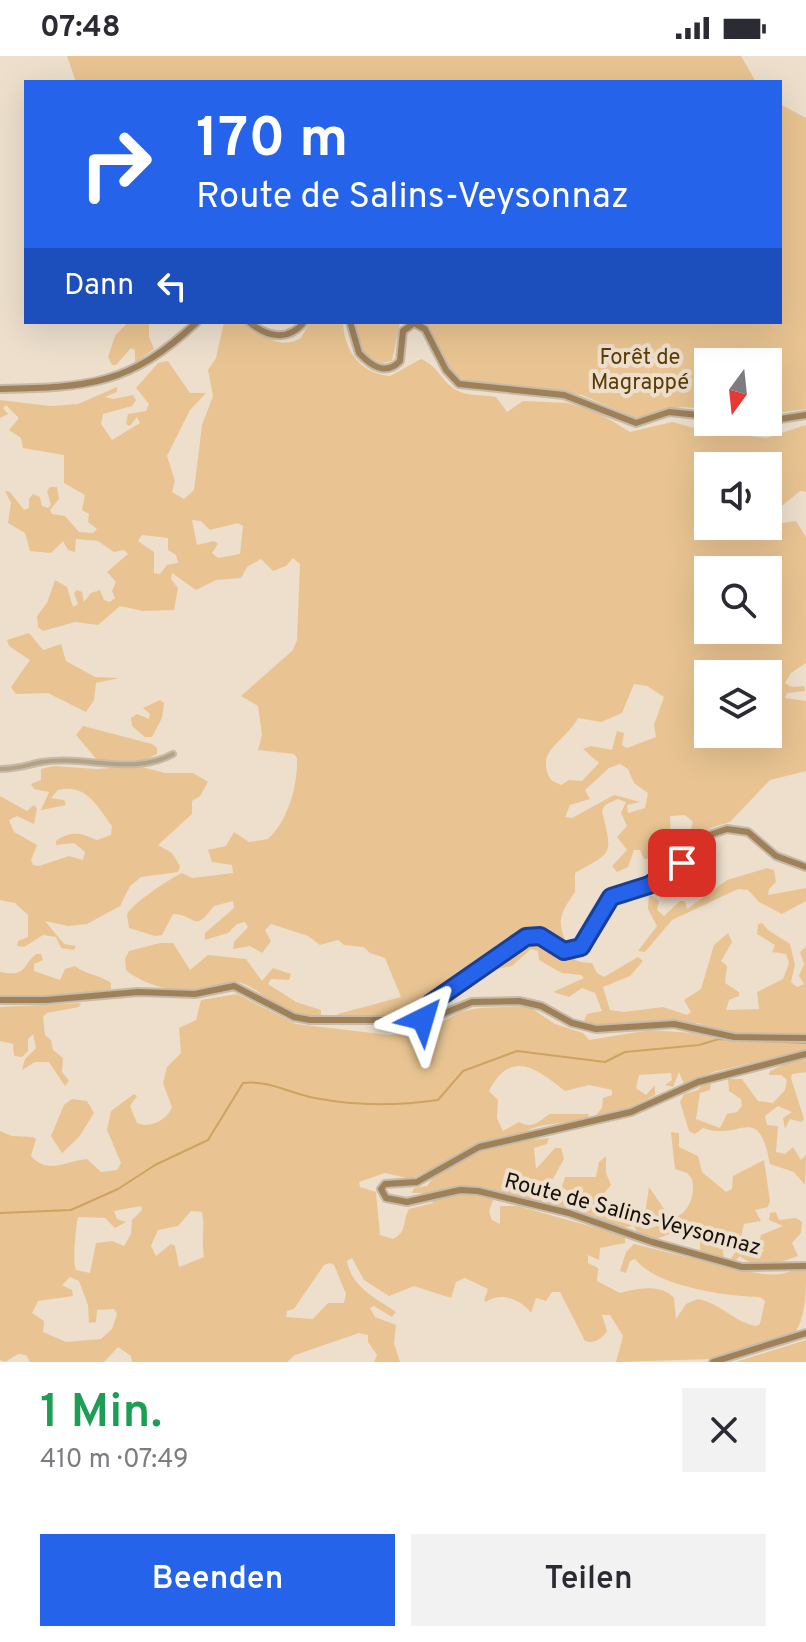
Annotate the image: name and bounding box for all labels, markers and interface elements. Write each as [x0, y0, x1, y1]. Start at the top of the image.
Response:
text: 07:48 [40, 10, 121, 47]
text: 170 m [196, 106, 348, 176]
icon: right [64, 112, 168, 216]
text: Route de Salins-Veysonnaz [196, 175, 629, 221]
icon: left [150, 264, 194, 308]
text: Dann [64, 268, 134, 305]
park label: Forêt de Magrappé [591, 345, 689, 397]
north arrow [694, 348, 782, 436]
map controls [694, 348, 782, 748]
button: sound [694, 452, 782, 540]
button: search [694, 556, 782, 644]
button: layers [694, 660, 782, 748]
pin [648, 829, 716, 897]
icon: arrive [660, 841, 704, 885]
position arrow [381, 977, 465, 1061]
street label: Route de Salins-Veysonnaz [501, 1168, 764, 1263]
text: 1 Min. [40, 1384, 162, 1444]
button: close [682, 1388, 766, 1472]
text: 410 m · 07:49 [40, 1444, 188, 1477]
button: Beenden [40, 1534, 395, 1626]
button: Teilen [411, 1534, 766, 1626]

